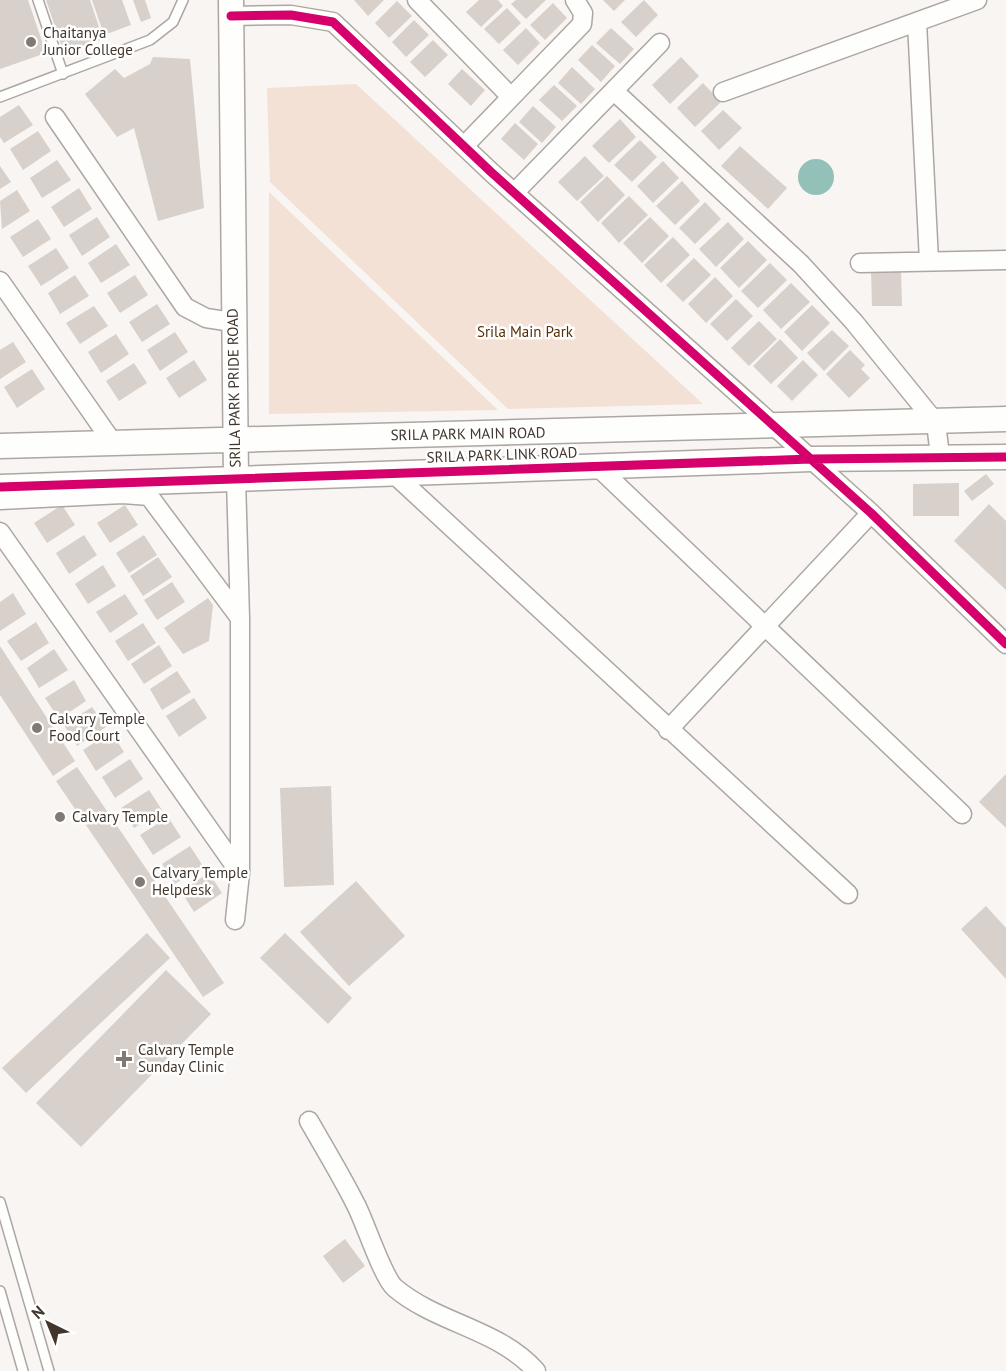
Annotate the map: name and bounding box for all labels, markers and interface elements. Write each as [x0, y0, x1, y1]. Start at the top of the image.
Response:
place label: Chaitanya Junior College [42, 23, 133, 59]
marker: Chaitanya Junior College [24, 35, 38, 49]
street label: SRILA PARK PRIDE ROAD [223, 308, 244, 468]
park label: Srila Main Park [477, 322, 574, 341]
street label: SRILA PARK MAIN ROAD [390, 423, 546, 444]
street label: SRILA PARK LINK ROAD [426, 442, 578, 467]
place label: Calvary Temple Food Court [49, 709, 145, 745]
marker: Calvary Temple Food Court [30, 721, 44, 735]
place label: Calvary Temple [72, 807, 168, 826]
marker: Calvary Temple [53, 810, 67, 824]
place label: Calvary Temple Helpdesk [152, 863, 248, 899]
marker: Calvary Temple Helpdesk [133, 875, 147, 889]
place label: Calvary Temple Sunday Clinic [138, 1040, 234, 1076]
marker: Calvary Temple Sunday Clinic [115, 1050, 133, 1068]
north arrow [18, 1293, 78, 1353]
text: N [27, 1301, 48, 1323]

